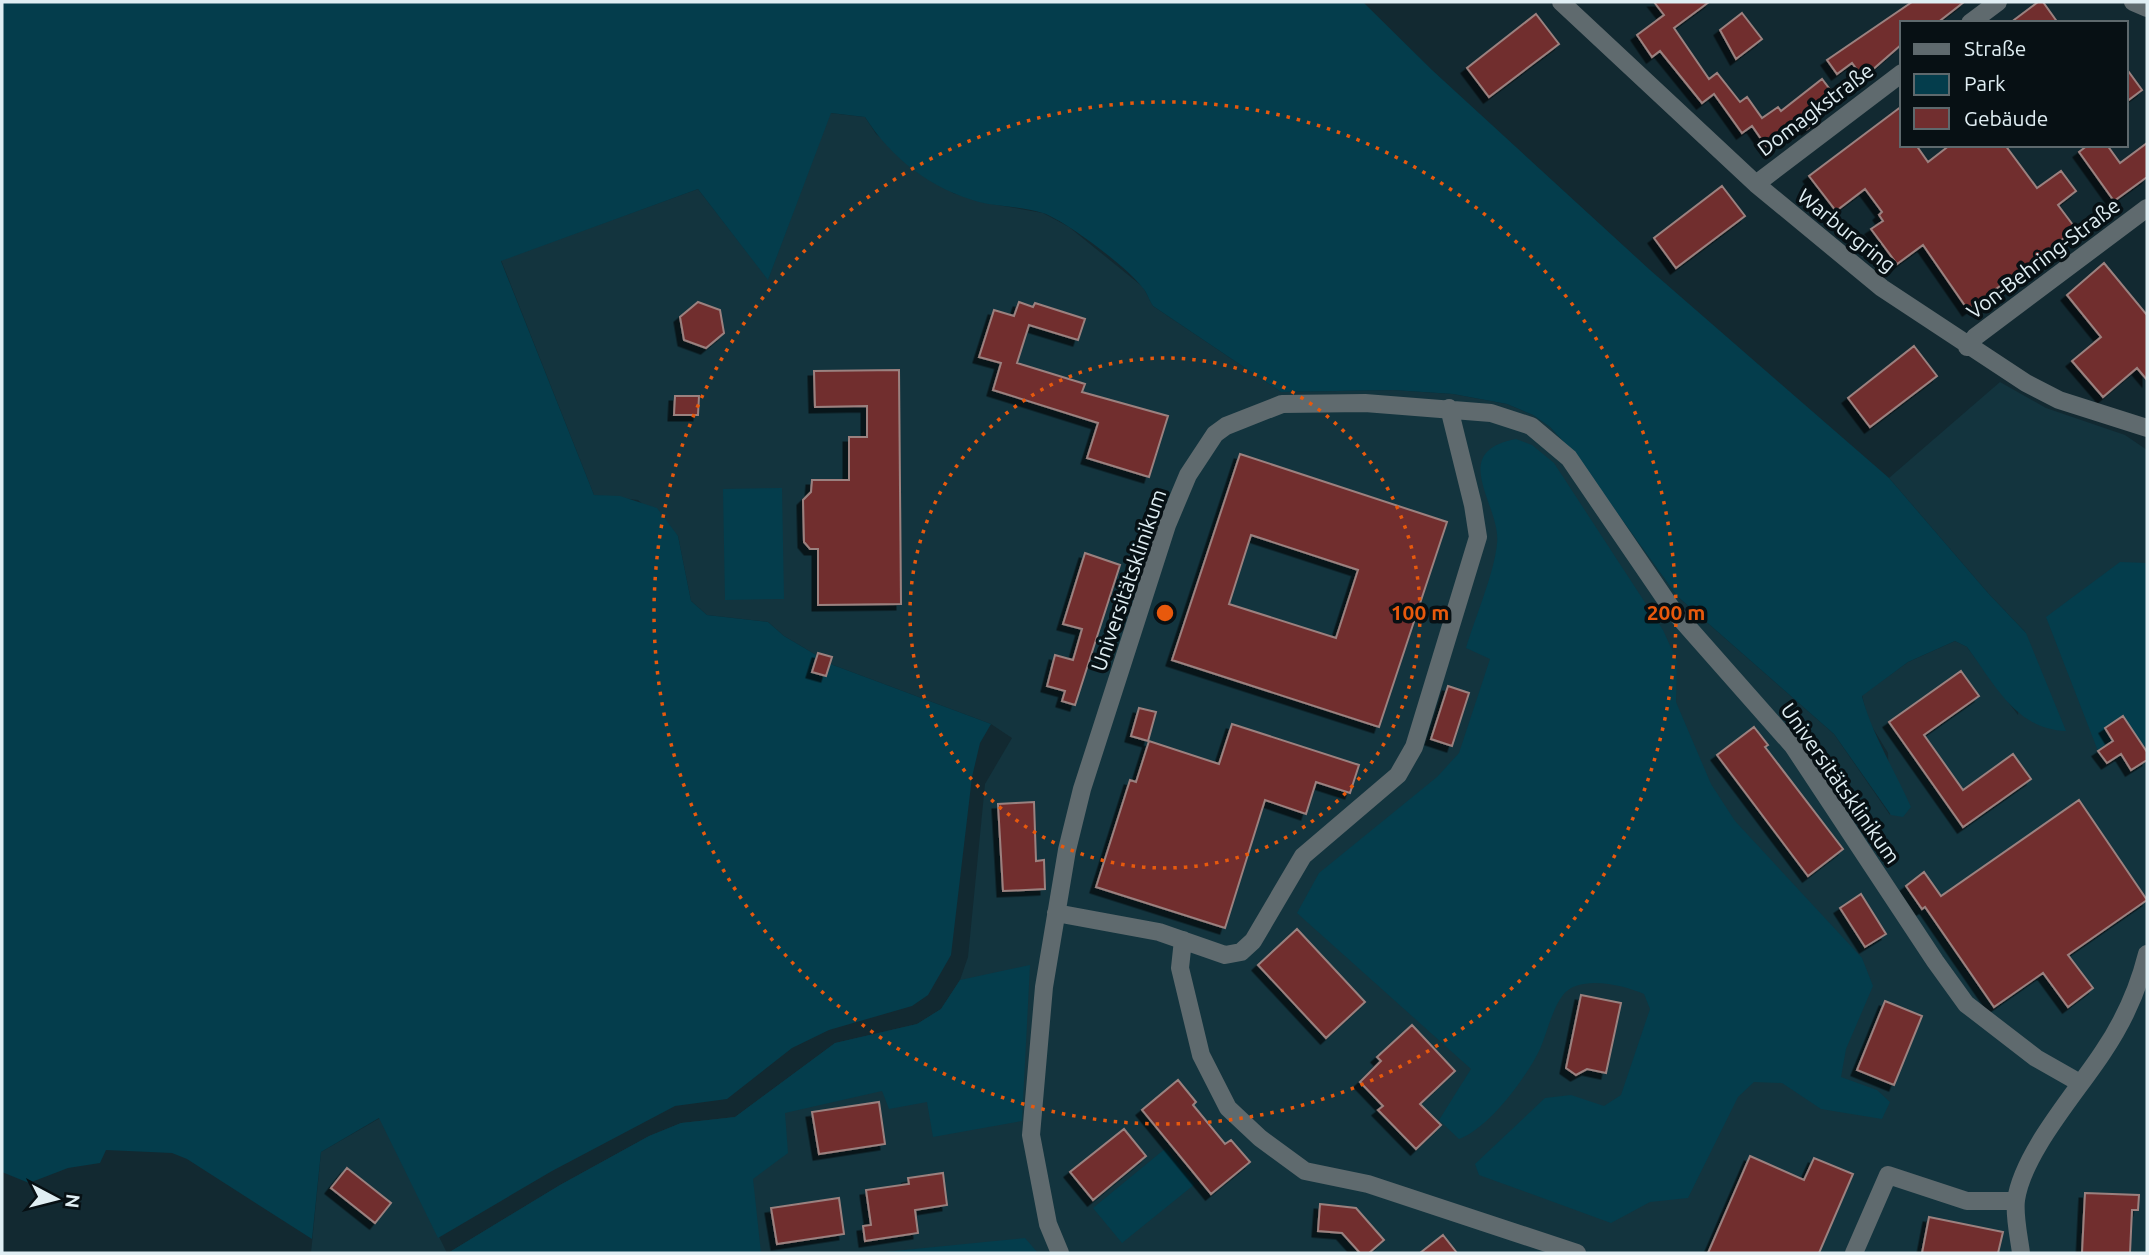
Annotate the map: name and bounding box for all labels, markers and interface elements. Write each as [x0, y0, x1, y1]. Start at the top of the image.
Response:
legend [1900, 21, 2128, 147]
text: Straße [1964, 36, 2026, 60]
street label: Domagkstraße [1752, 58, 1878, 160]
text: Park [1964, 71, 2006, 95]
text: Gebäude [1964, 106, 2048, 130]
street label: Warburgring [1793, 183, 1901, 277]
street label: Von-Behring-Straße [1962, 193, 2124, 323]
street label: Universitätsklinikum [1086, 486, 1170, 674]
text: 100 m [1391, 600, 1449, 624]
text: 200 m [1647, 600, 1705, 624]
centre of rings [1153, 601, 1177, 625]
street label: Universitätsklinikum [1776, 698, 1906, 868]
north arrow [21, 1164, 91, 1234]
text: N [61, 1193, 85, 1209]

